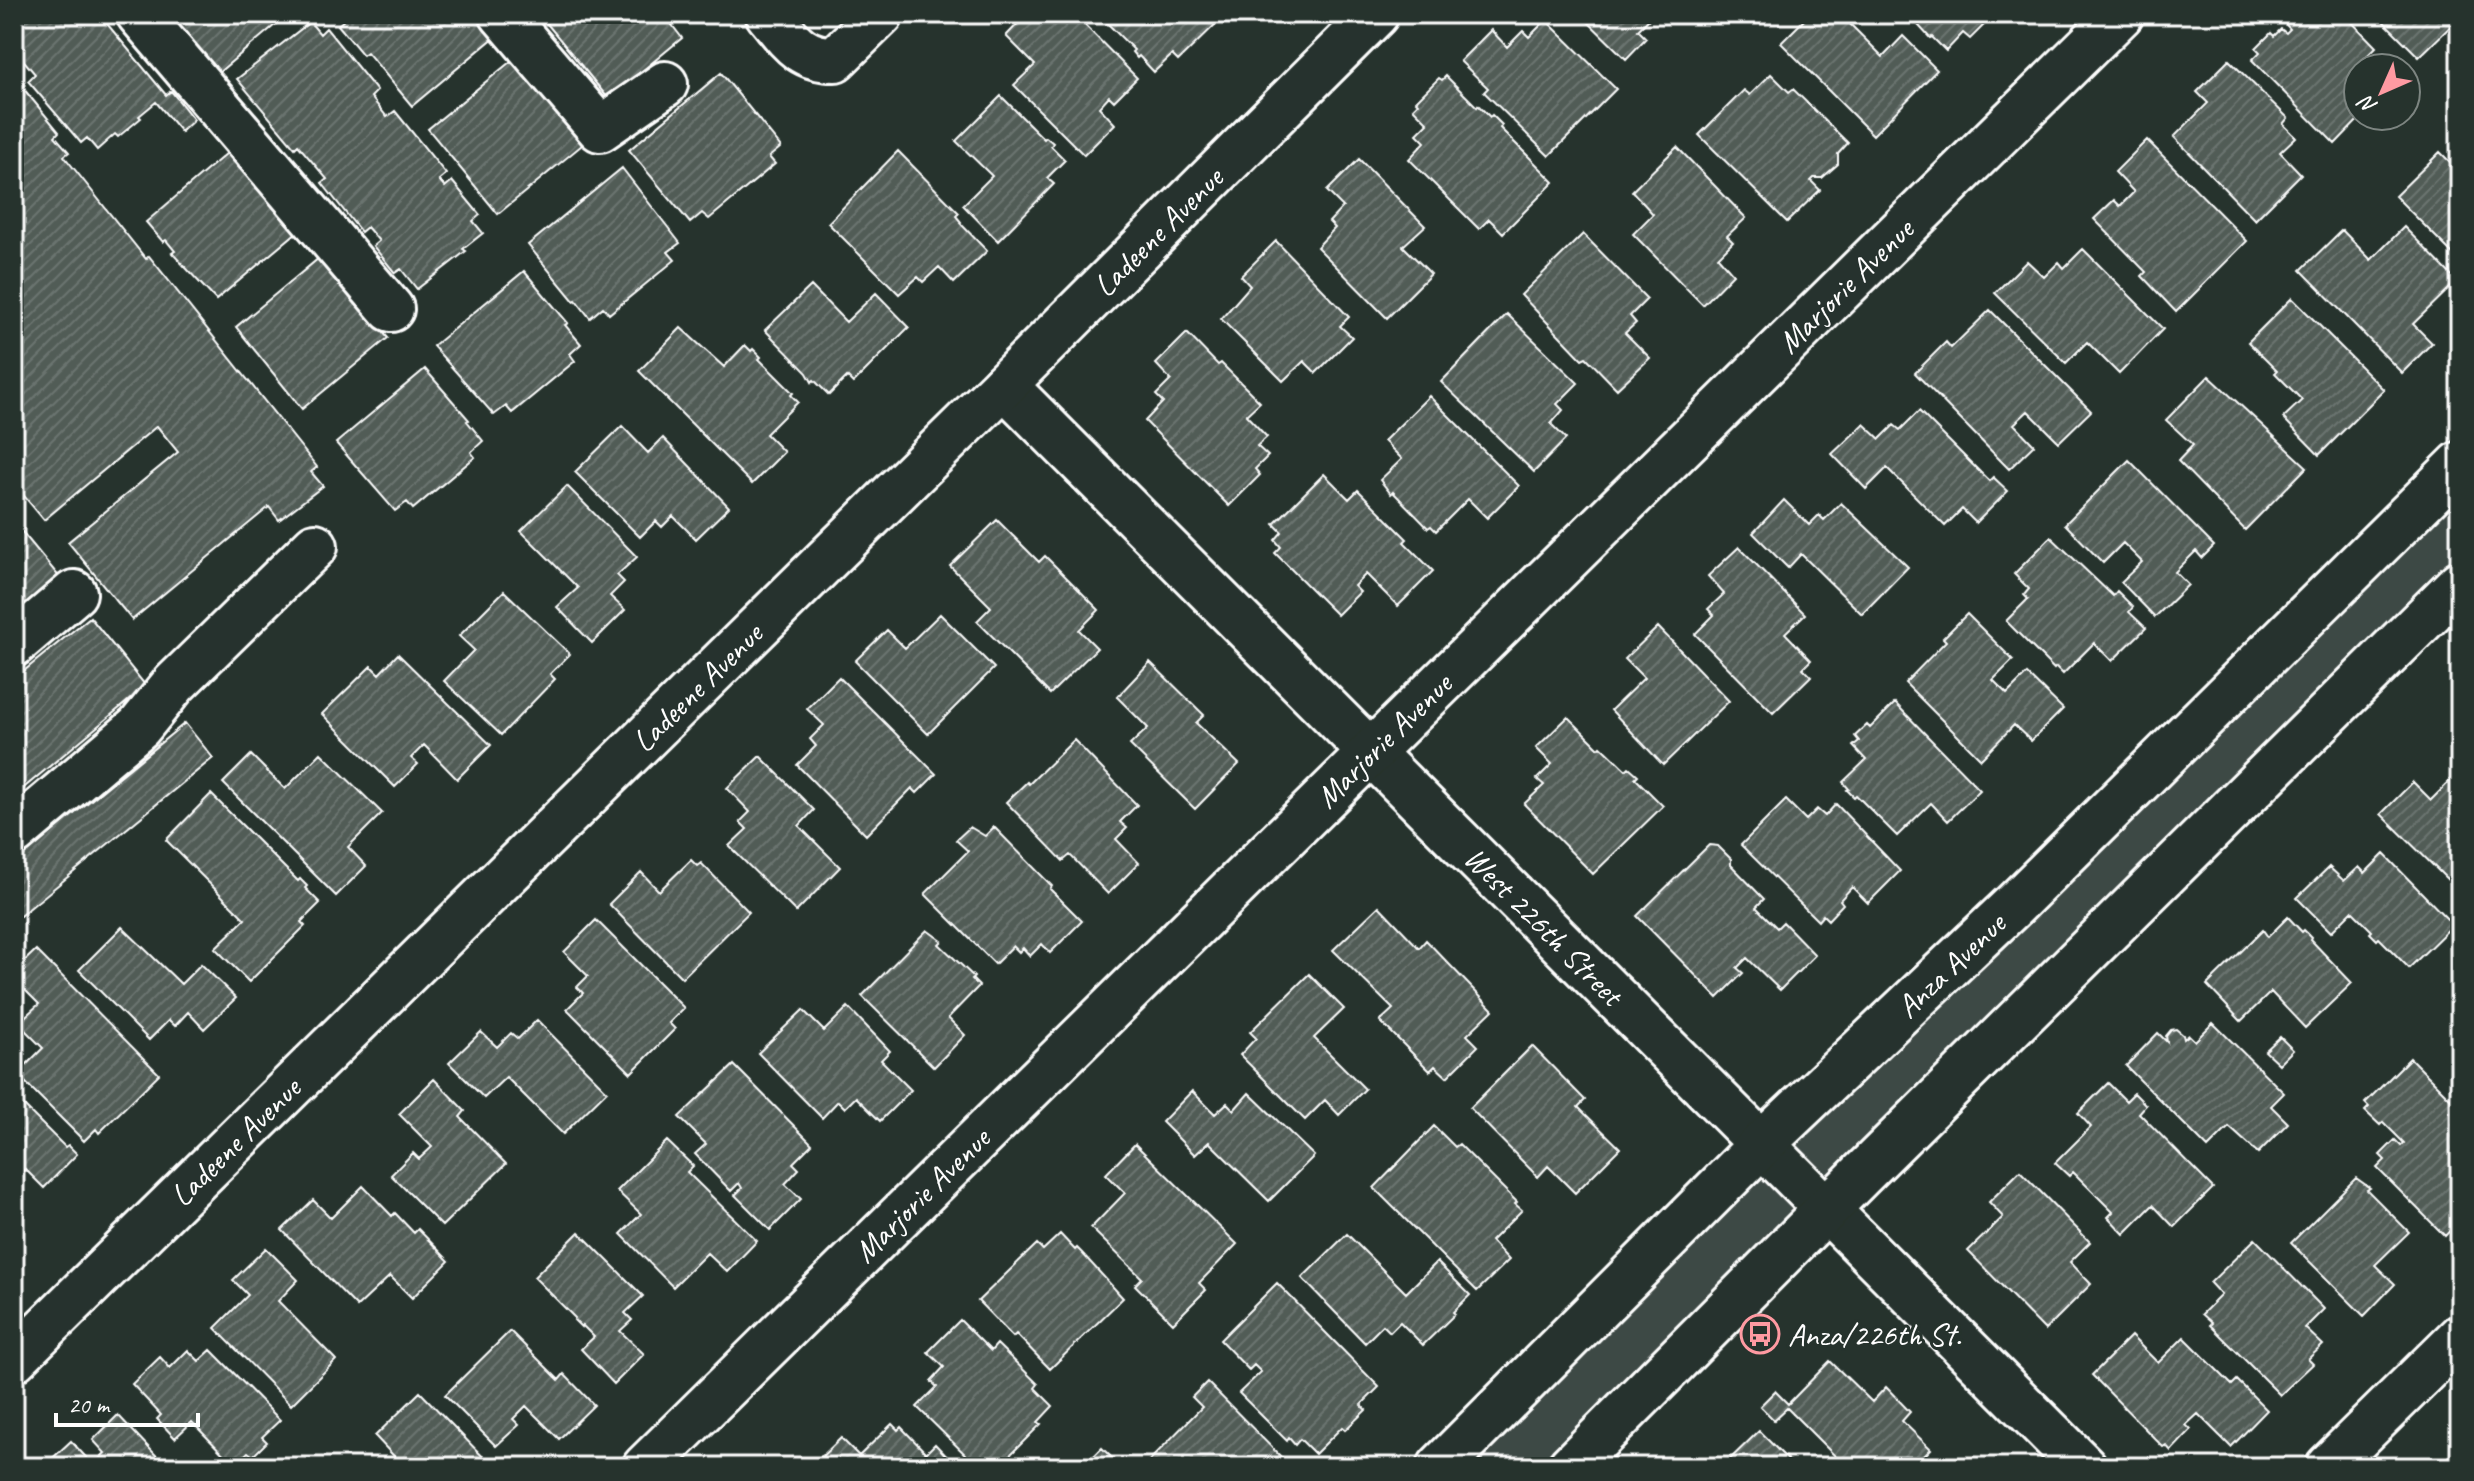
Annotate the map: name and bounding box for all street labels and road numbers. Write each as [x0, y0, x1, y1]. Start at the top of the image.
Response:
street label: Ladeene Avenue [1084, 157, 1234, 306]
street label: Marjorie Avenue [1768, 208, 1924, 362]
street label: Ladeene Avenue [623, 612, 773, 761]
street label: Marjorie Avenue [1307, 663, 1462, 817]
street label: West 226th Street [1455, 838, 1634, 1017]
street label: Anza Avenue [1888, 902, 2016, 1027]
street label: Ladeene Avenue [161, 1067, 311, 1215]
street label: Marjorie Avenue [845, 1117, 1001, 1271]

